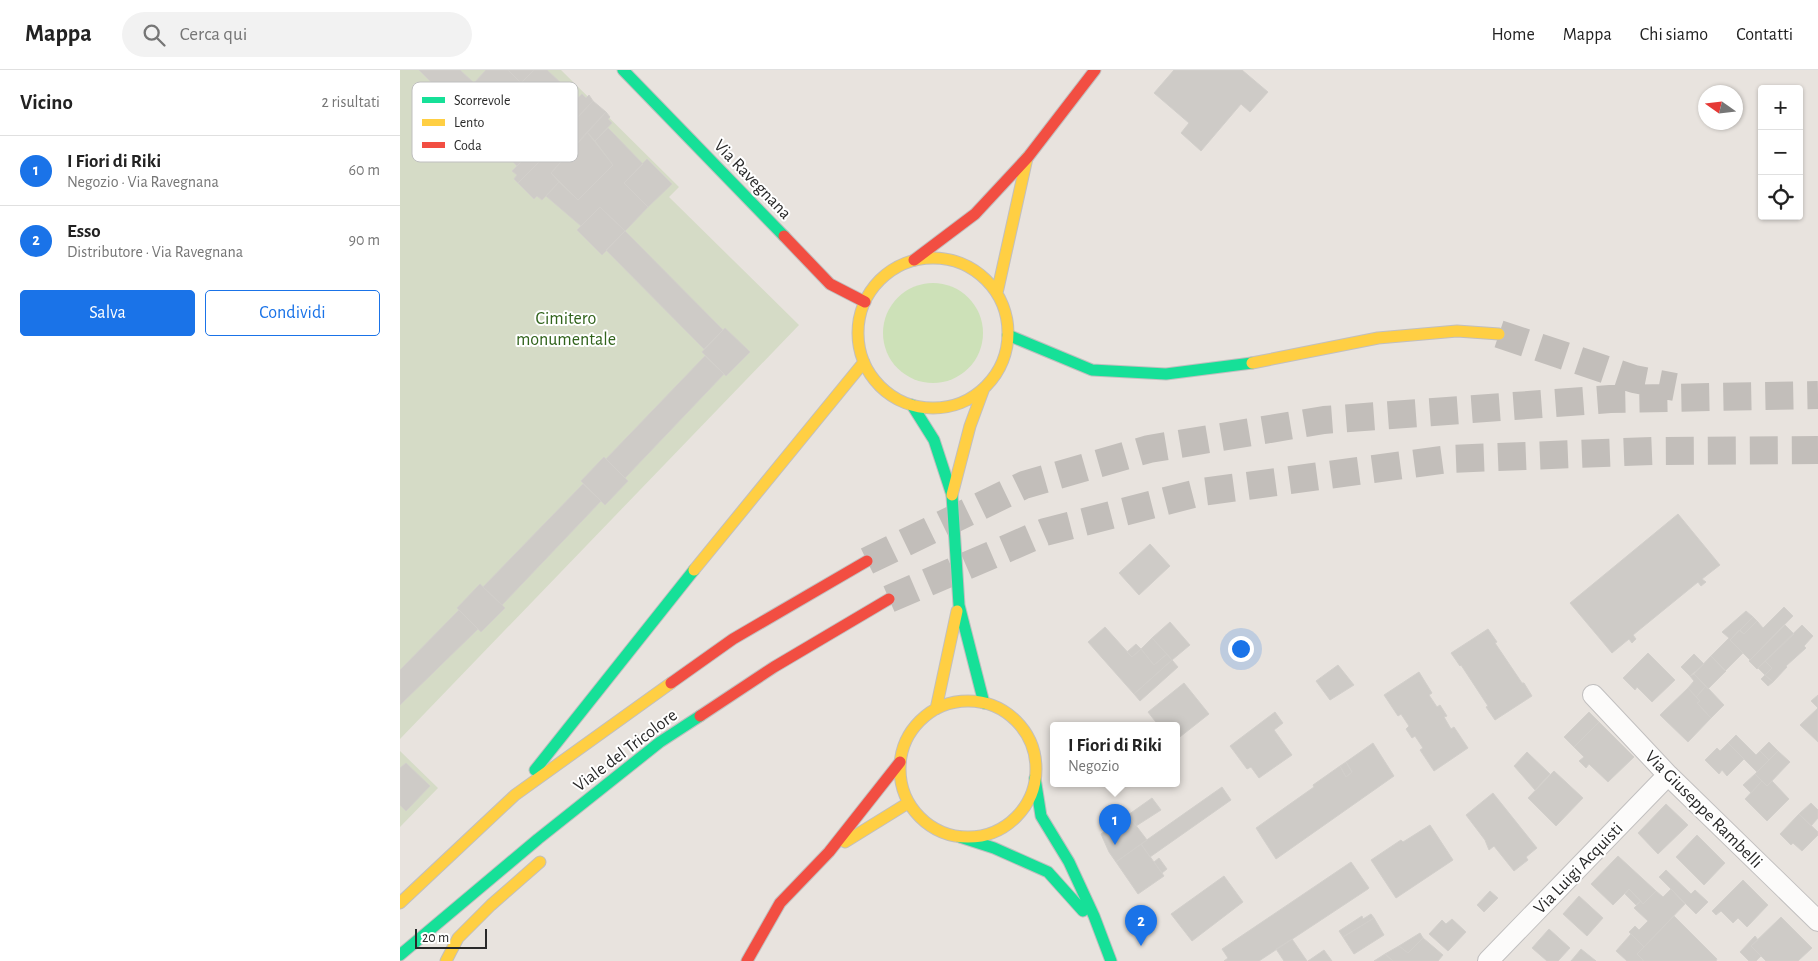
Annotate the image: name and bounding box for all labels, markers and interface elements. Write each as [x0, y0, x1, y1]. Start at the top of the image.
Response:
search box [122, 12, 472, 57]
icon: search [140, 21, 168, 49]
text: Mappa [25, 22, 92, 46]
text: Cerca qui [180, 25, 247, 44]
text: Home [1491, 26, 1535, 44]
text: Mappa [1563, 26, 1612, 44]
text: Chi siamo [1640, 26, 1708, 44]
text: Contatti [1736, 26, 1793, 44]
legend [412, 82, 578, 162]
north arrow [1698, 85, 1743, 130]
map controls [1758, 85, 1803, 220]
button: + [1758, 85, 1803, 130]
text: Vicino [20, 92, 73, 113]
text: 2 risultati [322, 94, 380, 110]
text: Scorrevole [454, 94, 510, 108]
text: Lento [454, 116, 485, 130]
button: − [1758, 130, 1803, 175]
street label: Via Ravegnana [710, 136, 794, 223]
text: Coda [454, 139, 482, 153]
text: I Fiori di Riki [67, 152, 161, 171]
text: 1 [33, 162, 39, 178]
text: 60 m [349, 162, 380, 178]
text: Negozio · Via Ravegnana [67, 174, 219, 190]
button: locate [1758, 175, 1803, 220]
text: Esso [67, 222, 101, 241]
text: 2 [32, 232, 40, 248]
text: 90 m [349, 232, 380, 248]
text: Distributore · Via Ravegnana [67, 244, 243, 260]
button: Salva [20, 290, 195, 336]
button: Condividi [205, 290, 380, 336]
park label: Cimitero monumentale [516, 310, 616, 349]
your location [1228, 636, 1254, 662]
street label: Viale del Tricolore [571, 706, 681, 795]
popup [1050, 722, 1180, 787]
text: I Fiori di Riki [1068, 736, 1162, 755]
street label: Via Giuseppe Rambelli [1641, 748, 1765, 872]
text: Negozio [1068, 758, 1119, 774]
pin: 1 [1099, 804, 1131, 845]
street label: Via Luigi Acquisti [1531, 820, 1627, 918]
pin: 2 [1125, 905, 1157, 946]
scale bar [415, 926, 488, 949]
text: 20 m [422, 931, 449, 945]

